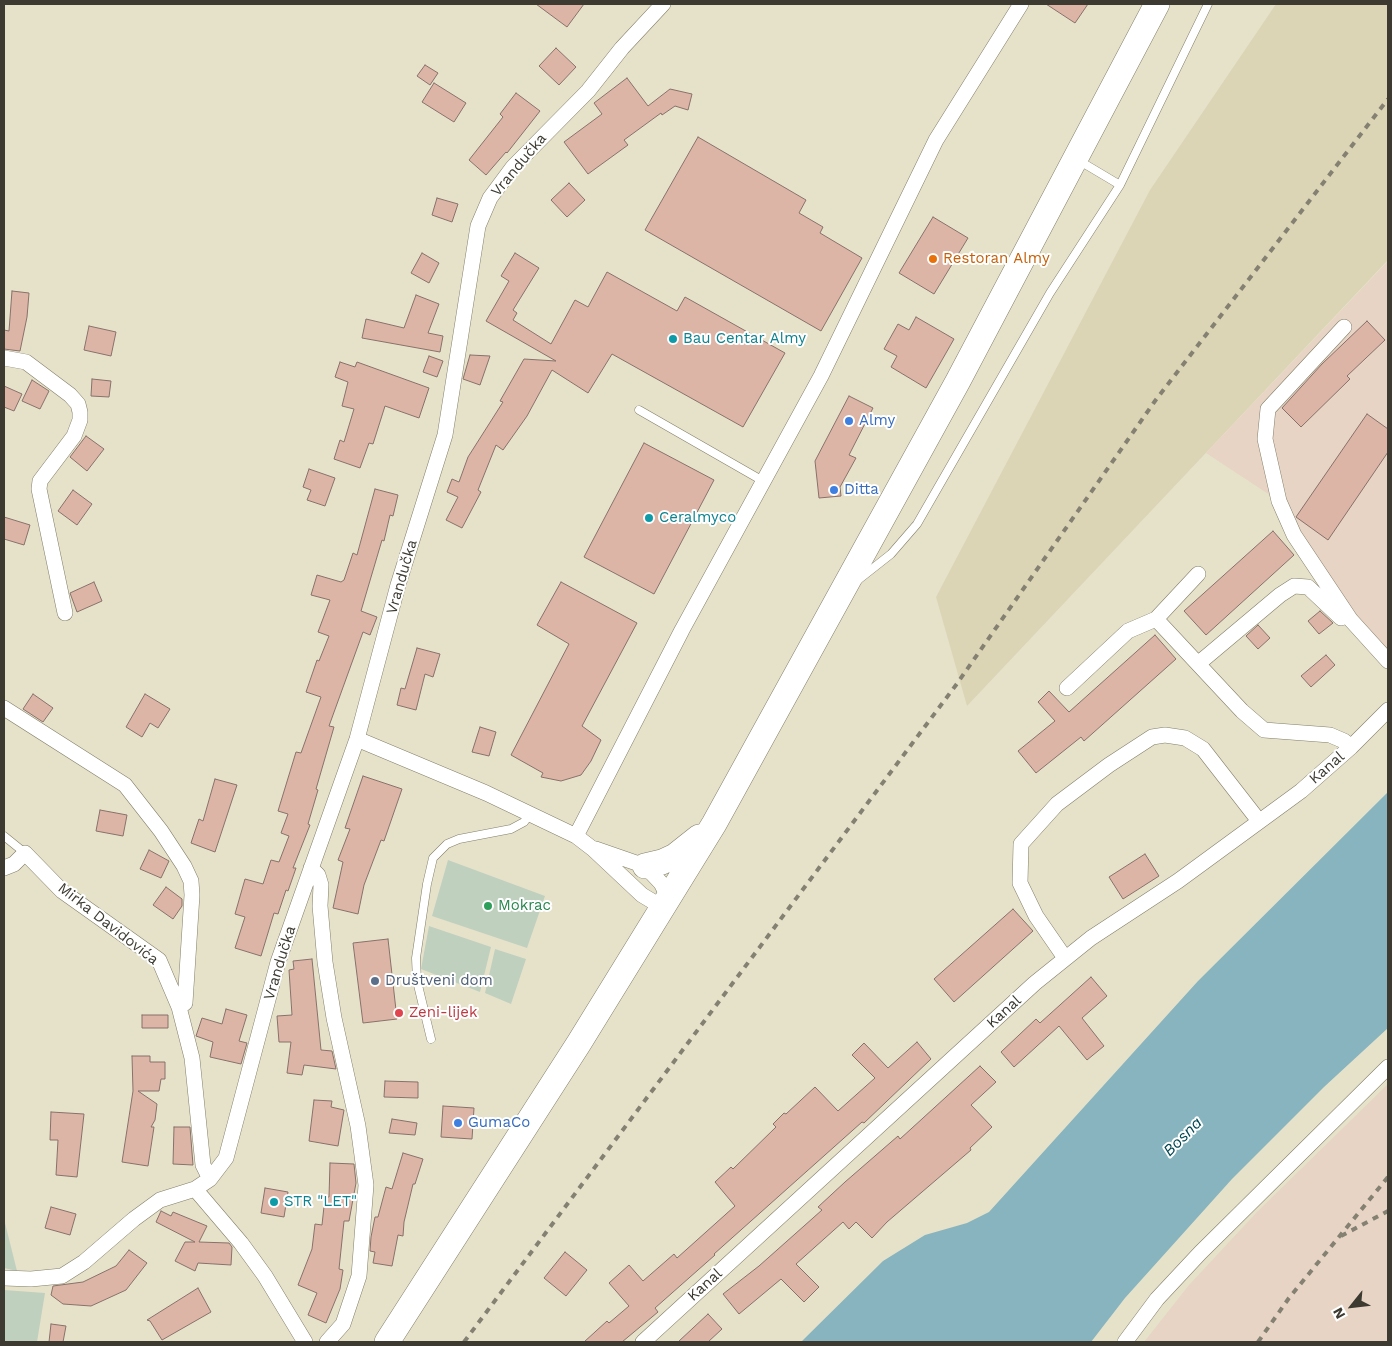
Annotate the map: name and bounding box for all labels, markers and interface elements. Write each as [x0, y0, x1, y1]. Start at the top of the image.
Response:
street label: Vrandučka [487, 130, 551, 200]
place label: Restoran Almy [943, 250, 1050, 268]
marker: Restoran Almy [927, 253, 939, 265]
place label: Bau Centar Almy [683, 330, 806, 348]
marker: Bau Centar Almy [667, 333, 679, 345]
place label: Almy [859, 412, 895, 430]
marker: Almy [843, 415, 855, 427]
place label: Ditta [844, 481, 879, 499]
marker: Ditta [828, 484, 840, 496]
place label: Ceralmyco [659, 509, 736, 527]
marker: Ceralmyco [643, 512, 655, 524]
street label: Vrandučka [383, 538, 421, 616]
street label: Kanal [1306, 748, 1348, 788]
street label: Mirka Davidovića [54, 879, 162, 969]
place label: Mokrac [498, 897, 551, 915]
marker: Mokrac [482, 900, 494, 912]
street label: Vrandučka [260, 924, 300, 1002]
place label: Društveni dom [385, 972, 493, 990]
marker: Društveni dom [369, 975, 381, 987]
street label: Kanal [983, 992, 1025, 1032]
place label: Zeni-lijek [409, 1004, 477, 1022]
marker: Zeni-lijek [393, 1007, 405, 1019]
water label: Bosna [1159, 1113, 1207, 1161]
place label: GumaCo [468, 1114, 530, 1132]
marker: GumaCo [452, 1117, 464, 1129]
place label: STR "LET" [284, 1193, 357, 1211]
marker: STR "LET" [268, 1196, 280, 1208]
street label: Kanal [684, 1265, 726, 1305]
north arrow [1327, 1281, 1377, 1331]
text: N [1329, 1305, 1348, 1322]

